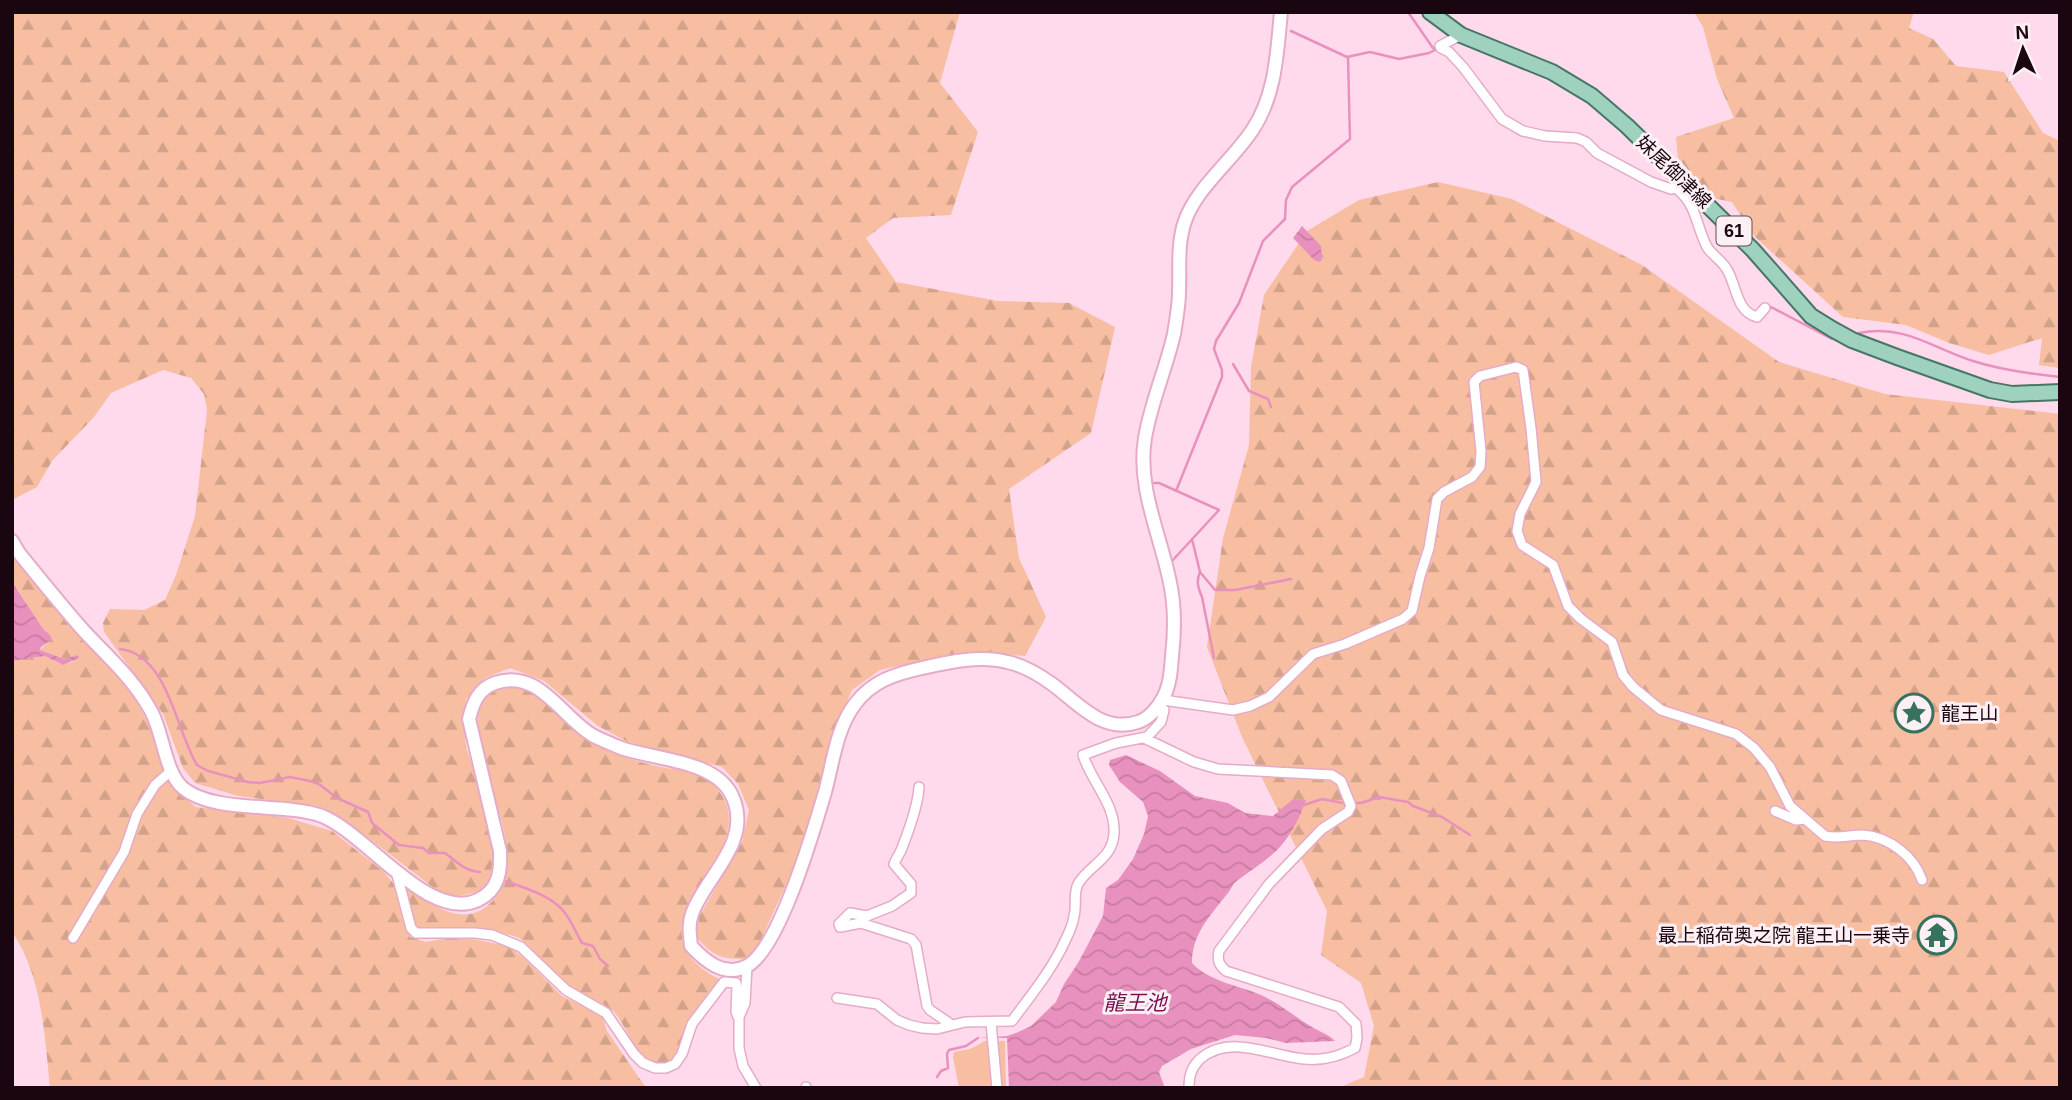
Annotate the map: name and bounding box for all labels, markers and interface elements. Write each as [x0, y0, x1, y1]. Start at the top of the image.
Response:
north arrow [1988, 14, 2058, 84]
text: N [2015, 22, 2030, 43]
street label: 妹尾御津線 [1633, 131, 1715, 213]
road number: 61 [1716, 216, 1752, 246]
place icon: 龍王山 [1893, 692, 1935, 734]
place label: 龍王山 [1941, 703, 1998, 724]
temple icon: 最上稲荷奥之院 龍王山一乗寺 [1916, 914, 1958, 956]
place label: 最上稲荷奥之院 龍王山一乗寺 [1658, 925, 1910, 946]
water label: 龍王池 [1104, 991, 1168, 1014]

